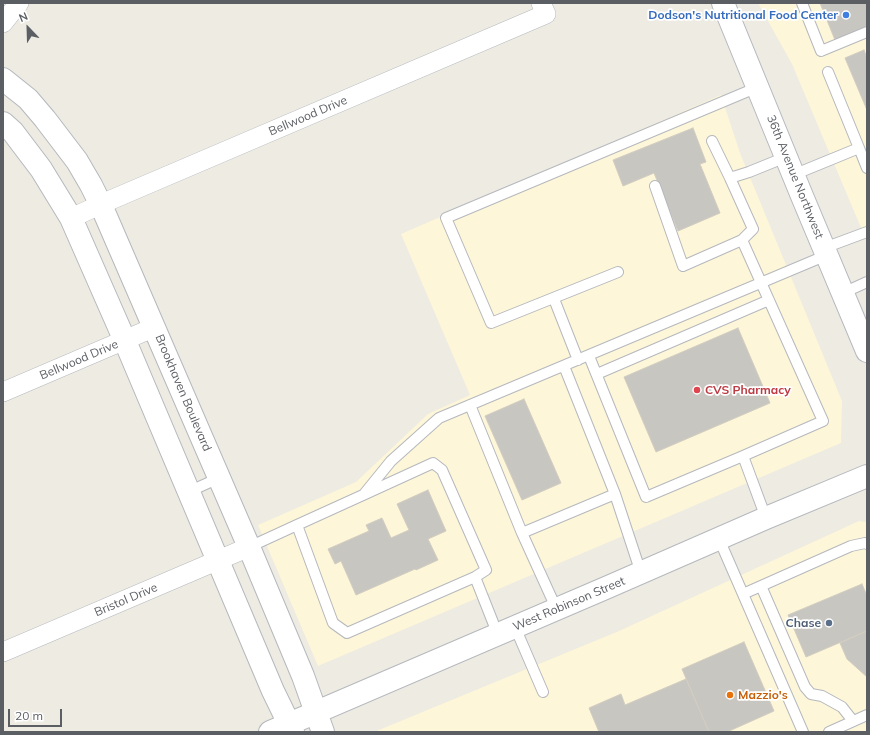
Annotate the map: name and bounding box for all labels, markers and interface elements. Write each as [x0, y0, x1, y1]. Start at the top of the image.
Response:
north arrow [8, 8, 48, 48]
place label: Dodson's Nutritional Food Center [648, 8, 838, 22]
text: N [17, 9, 30, 25]
marker: Dodson's Nutritional Food Center [841, 10, 851, 20]
street label: Bellwood Drive [267, 93, 349, 139]
street label: 36th Avenue Northwest [764, 113, 826, 241]
street label: Brookhaven Boulevard [152, 332, 214, 454]
street label: Bellwood Drive [38, 337, 120, 383]
place label: CVS Pharmacy [705, 383, 791, 397]
marker: CVS Pharmacy [692, 385, 702, 395]
street label: West Robinson Street [511, 574, 627, 634]
street label: Bristol Drive [92, 580, 160, 620]
place label: Chase [786, 616, 821, 630]
marker: Chase [824, 618, 834, 628]
place label: Mazzio's [738, 688, 788, 702]
marker: Mazzio's [725, 690, 735, 700]
scale bar [10, 701, 64, 727]
text: 20 m [15, 708, 43, 723]

